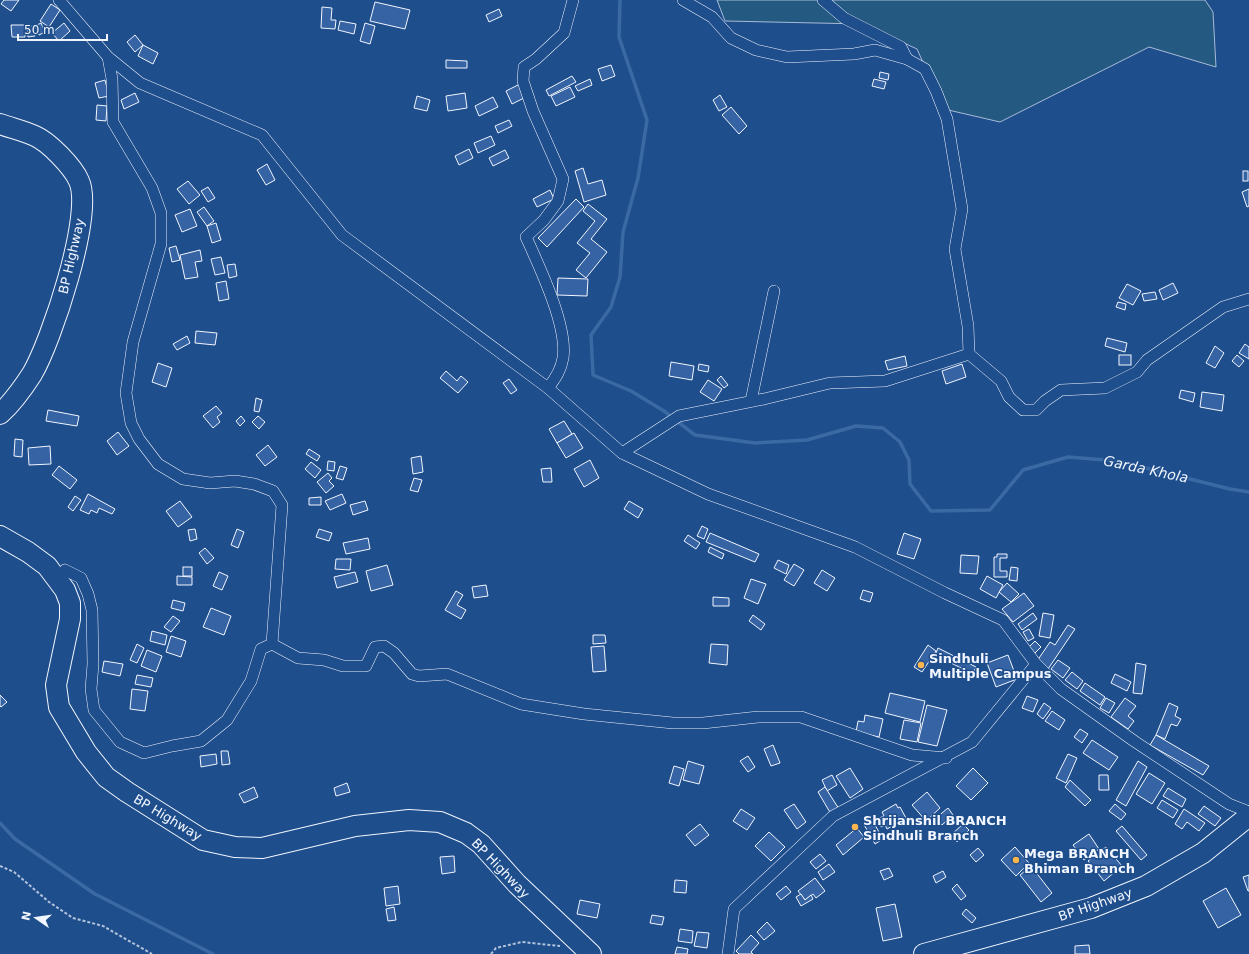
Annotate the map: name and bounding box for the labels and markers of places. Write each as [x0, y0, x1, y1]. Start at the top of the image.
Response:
place label: Sindhuli Multiple Campus [929, 651, 1052, 681]
marker: Sindhuli Multiple Campus [916, 660, 926, 670]
place label: Shrijanshil BRANCH Sindhuli Branch [863, 813, 1007, 843]
marker: Shrijanshil BRANCH Sindhuli Branch [850, 822, 860, 832]
place label: Mega BRANCH Bhiman Branch [1024, 846, 1135, 876]
marker: Mega BRANCH Bhiman Branch [1011, 855, 1021, 865]

